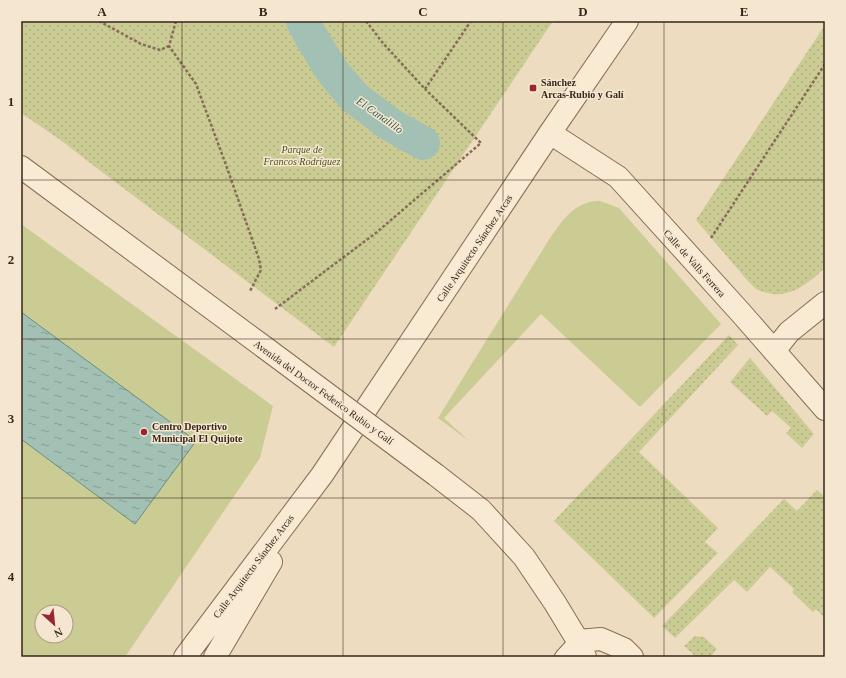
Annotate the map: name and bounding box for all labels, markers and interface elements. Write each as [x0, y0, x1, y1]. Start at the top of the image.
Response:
text: A [97, 4, 107, 19]
text: B [259, 4, 268, 19]
text: C [418, 4, 428, 19]
text: D [578, 4, 588, 19]
text: E [740, 4, 748, 19]
place label: Sánchez Arcas-Rubio y Galí [541, 77, 624, 100]
marker: Sánchez Arcas-Rubio y Galí [528, 83, 538, 93]
text: 1 [8, 94, 14, 109]
water label: El Canalillo [354, 94, 406, 136]
park label: Parque de Francos Rodríguez [263, 144, 341, 167]
street label: Calle Arquitecto Sánchez Arcas [434, 193, 515, 304]
street label: Calle de Valls Ferrera [662, 227, 728, 300]
text: 2 [8, 252, 14, 267]
street label: Avenida del Doctor Federico Rubio y Galí [252, 338, 396, 447]
text: 3 [8, 411, 15, 426]
place label: Centro Deportivo Municipal El Quijote [152, 421, 243, 444]
marker: Centro Deportivo Municipal El Quijote [139, 427, 149, 437]
street label: Calle Arquitecto Sánchez Arcas [211, 512, 296, 620]
text: 4 [8, 569, 15, 584]
north arrow [34, 604, 74, 644]
text: N [52, 626, 65, 640]

